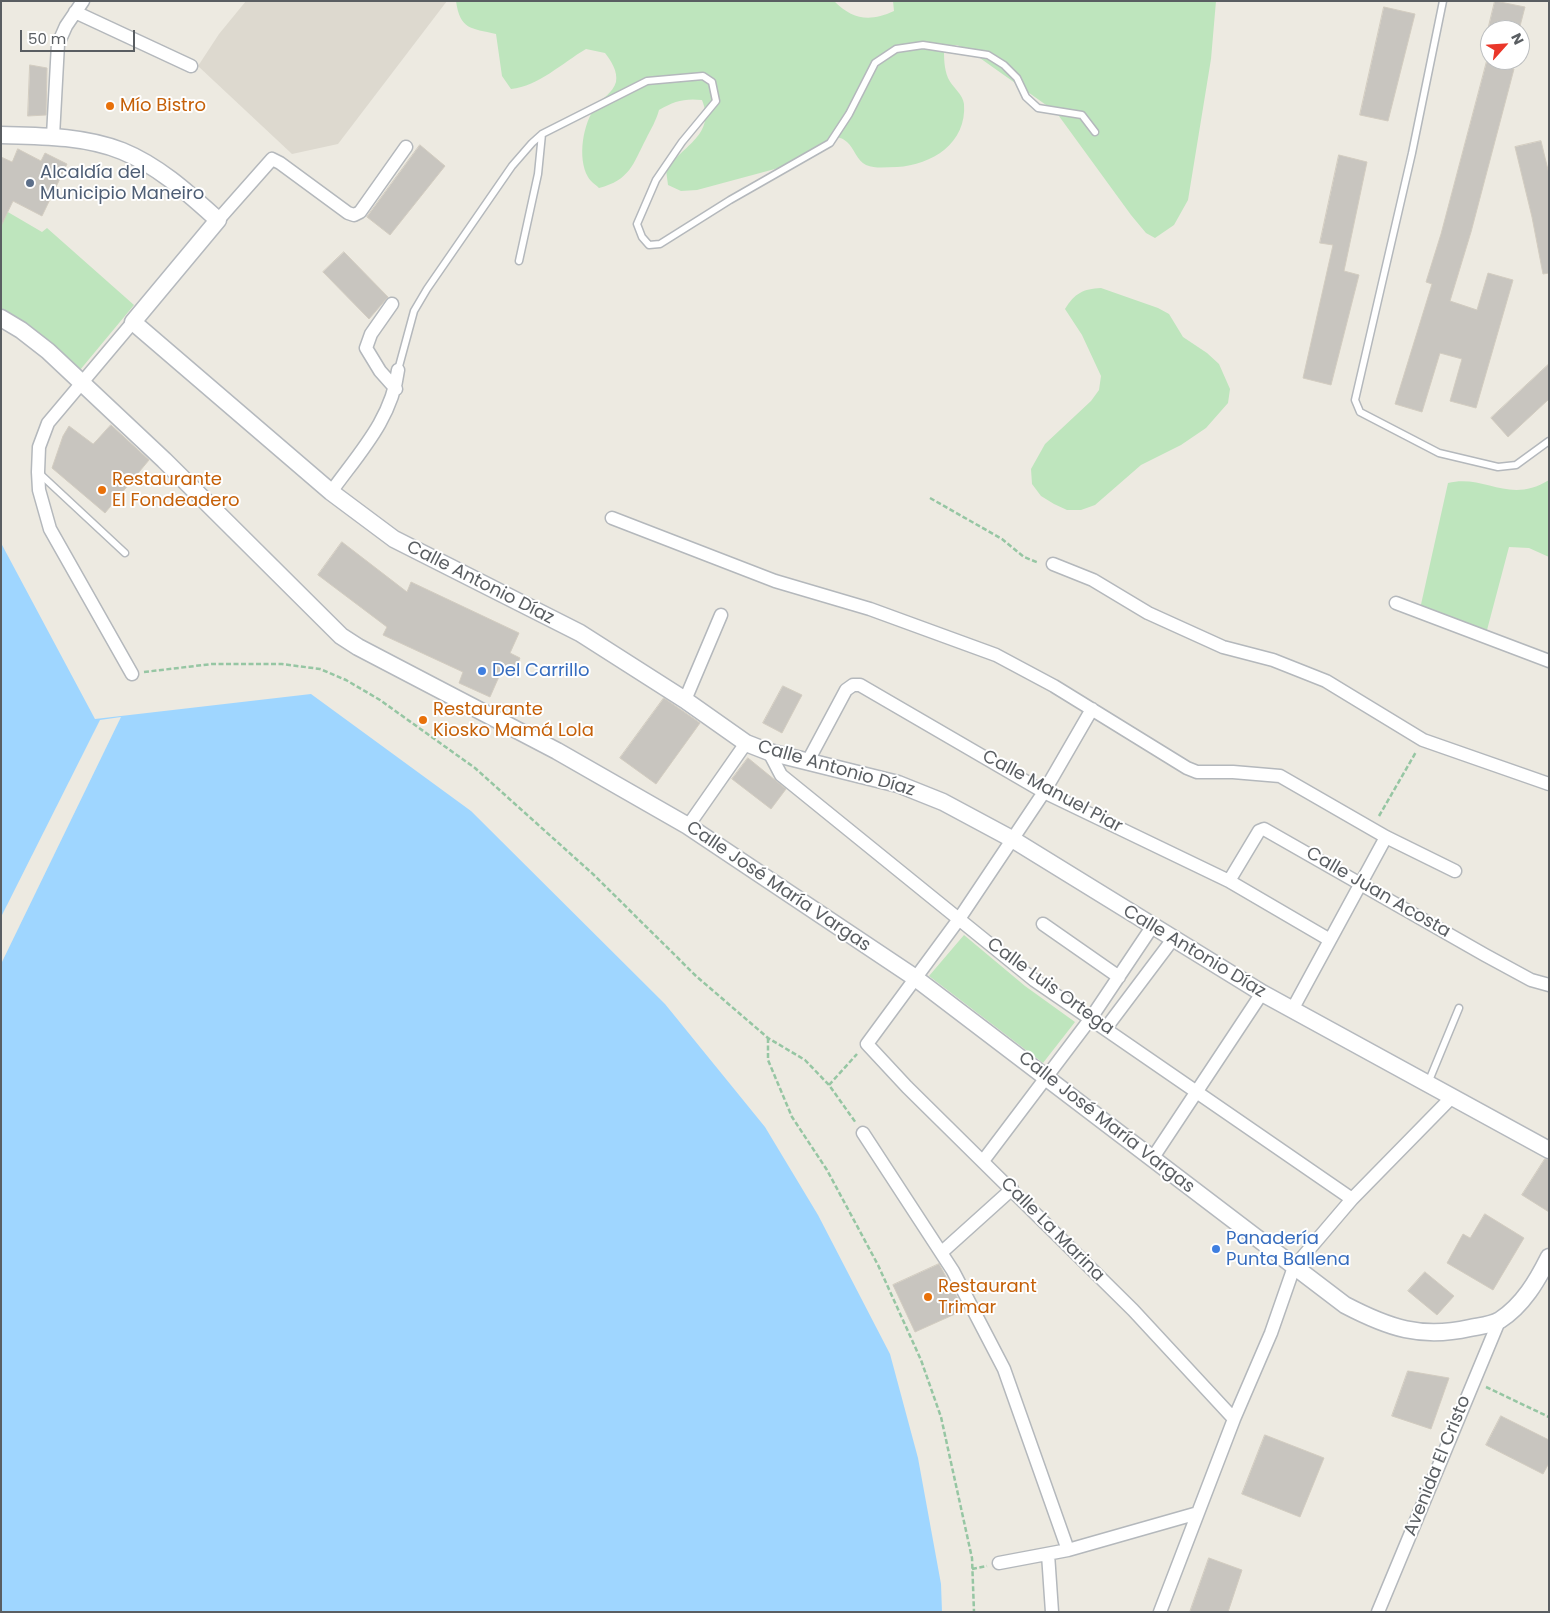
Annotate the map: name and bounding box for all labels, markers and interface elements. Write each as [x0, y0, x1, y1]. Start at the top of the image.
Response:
scale bar [22, 20, 138, 52]
north arrow [1480, 20, 1530, 70]
text: 50 m [28, 28, 66, 49]
text: N [1506, 30, 1529, 48]
place label: Mío Bistro [120, 95, 206, 117]
marker: Mío Bistro [104, 100, 116, 112]
place label: Alcaldía del Municipio Maneiro [40, 162, 204, 204]
marker: Alcaldía del Municipio Maneiro [24, 177, 36, 189]
place label: Restaurante El Fondeadero [112, 469, 240, 512]
marker: Restaurante El Fondeadero [96, 484, 108, 496]
street label: Calle Antonio Díaz [403, 537, 557, 629]
place label: Del Carrillo [492, 660, 589, 682]
marker: Del Carrillo [476, 665, 488, 677]
place label: Restaurante Kiosko Mamá Lola [433, 699, 594, 742]
marker: Restaurante Kiosko Mamá Lola [417, 714, 429, 726]
street label: Calle Antonio Díaz [755, 736, 917, 802]
street label: Calle Manuel Piar [978, 746, 1126, 838]
street label: Calle José María Vargas [682, 817, 874, 957]
street label: Calle Juan Acosta [1302, 843, 1454, 943]
street label: Calle Antonio Díaz [1119, 901, 1269, 1003]
street label: Calle Luis Ortega [982, 934, 1118, 1040]
street label: Calle José María Vargas [1014, 1047, 1198, 1199]
street label: Calle La Marina [996, 1174, 1108, 1286]
place label: Panadería Punta Ballena [1226, 1228, 1350, 1270]
marker: Panadería Punta Ballena [1210, 1243, 1222, 1255]
place label: Restaurant Trimar [938, 1276, 1037, 1318]
marker: Restaurant Trimar [922, 1291, 934, 1303]
street label: Avenida El Cristo [1400, 1393, 1476, 1539]

